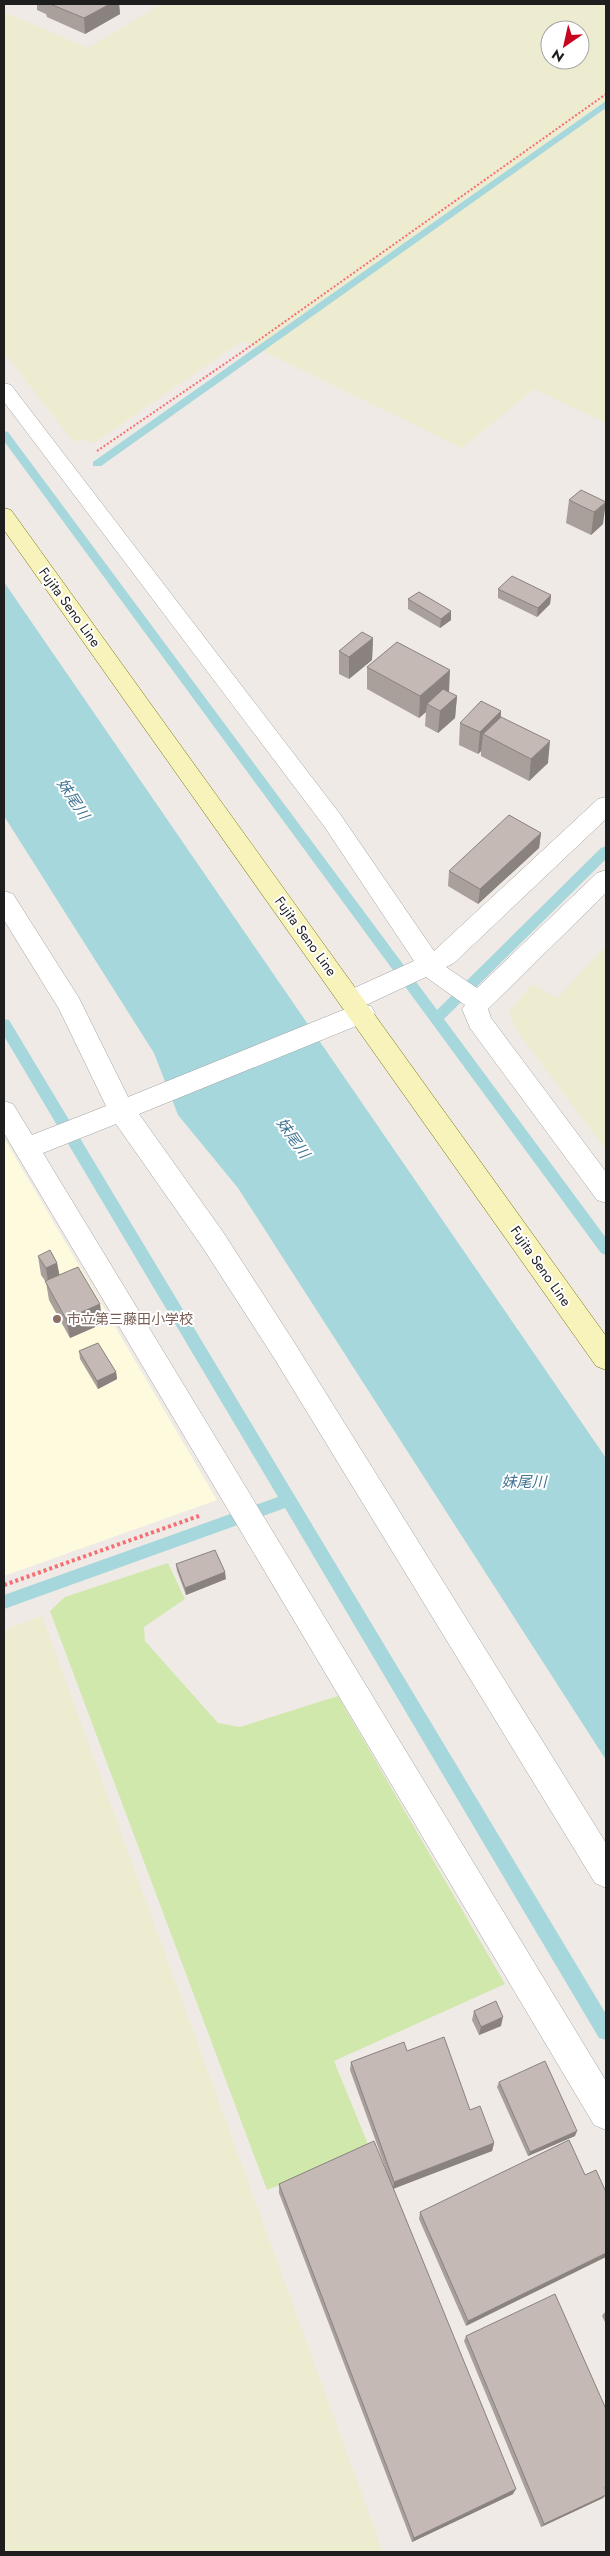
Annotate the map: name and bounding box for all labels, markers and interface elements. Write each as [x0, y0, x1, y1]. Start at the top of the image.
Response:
north arrow [540, 20, 590, 70]
text: N [548, 44, 568, 67]
street label: Fujita Seno Line [34, 563, 106, 651]
water label: 妹尾川 [52, 774, 96, 826]
street label: Fujita Seno Line [270, 892, 342, 980]
water label: 妹尾川 [271, 1113, 316, 1164]
street label: Fujita Seno Line [506, 1222, 576, 1310]
place label: 市立第三藤田小学校 [67, 1309, 193, 1329]
marker: 市立第三藤田小学校 [51, 1313, 63, 1325]
water label: 妹尾川 [501, 1471, 548, 1493]

